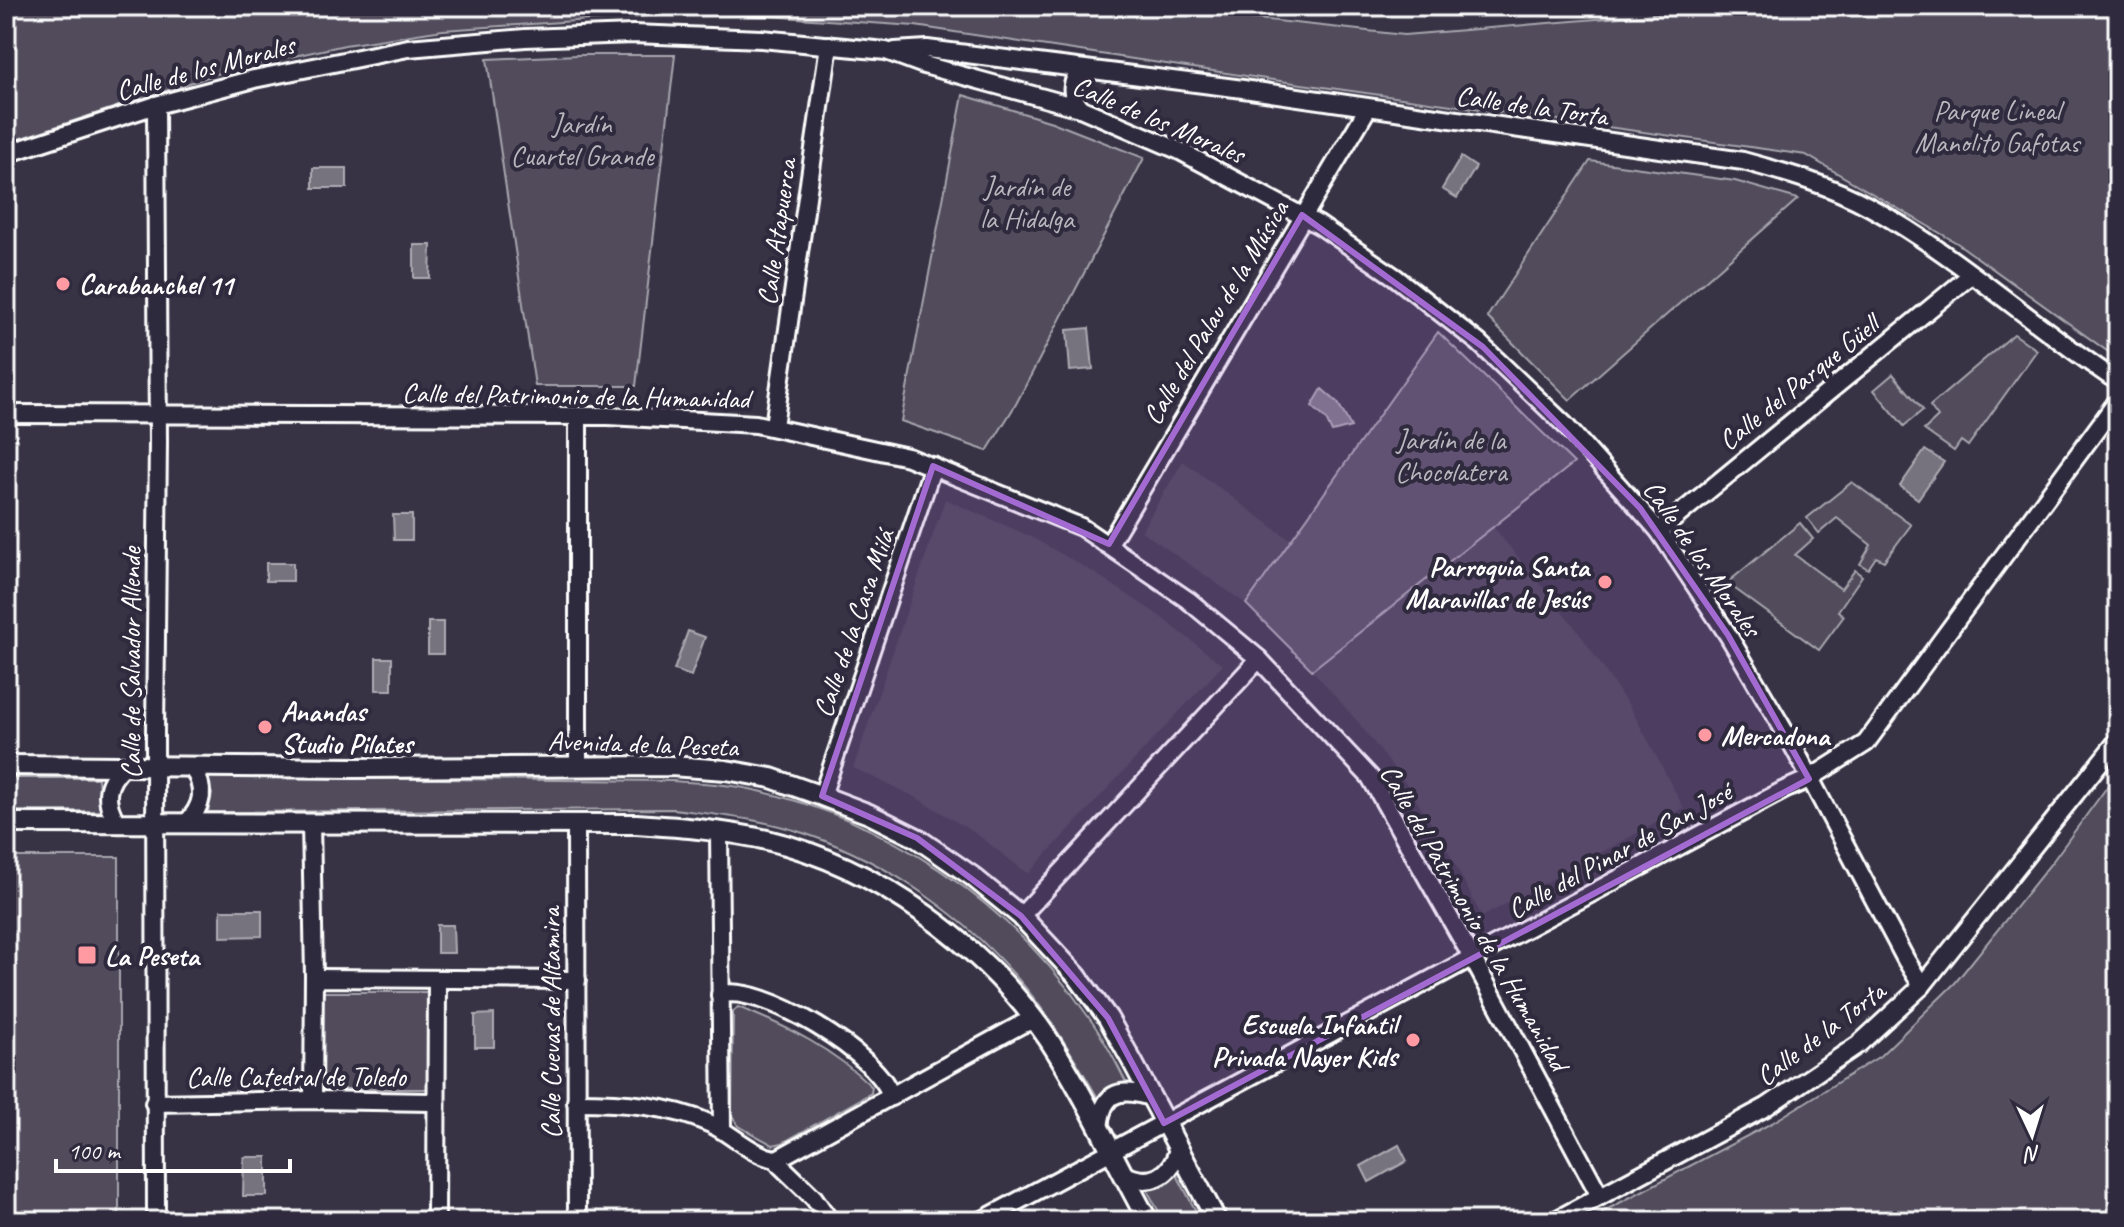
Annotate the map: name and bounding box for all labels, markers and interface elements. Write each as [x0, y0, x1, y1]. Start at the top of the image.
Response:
street label: Calle de los Morales [112, 26, 301, 108]
street label: Calle de los Morales [1067, 67, 1252, 172]
street label: Calle de la Torta [1454, 78, 1612, 134]
park label: Parque Lineal Manolito Gafotas [1915, 93, 2082, 160]
park label: Jardín Cuartel Grande [511, 106, 655, 173]
street label: Calle Atapuerca [749, 154, 804, 307]
park label: Jardín de la Hidalga [980, 169, 1076, 236]
street label: Calle del Palau de la Música [1135, 192, 1297, 431]
place label: Carabanchel 11 [79, 267, 236, 302]
marker: Carabanchel 11 [54, 275, 72, 293]
street label: Calle del Parque Güell [1711, 304, 1890, 458]
street label: Calle del Patrimonio de la Humanidad [402, 375, 754, 416]
park label: Jardín de la Chocolatera [1394, 422, 1509, 489]
street label: Calle de los Morales [1636, 473, 1771, 646]
street label: Calle de la Casa Milá [805, 522, 903, 722]
street label: Calle de Salvador Allende [113, 545, 148, 779]
place label: Parroquia Santa Maravillas de Jesús [1405, 549, 1592, 616]
marker: Parroquia Santa Maravillas de Jesús [1596, 573, 1614, 591]
place label: Anandas Studio Pilates [281, 694, 416, 761]
marker: Anandas Studio Pilates [256, 718, 274, 736]
place label: Mercadona [1721, 718, 1832, 753]
street label: Avenida de la Peseta [547, 723, 740, 764]
marker: Mercadona [1696, 726, 1714, 744]
street label: Calle del Patrimonio de la Humanidad [1373, 758, 1579, 1080]
street label: Calle del Pinar de San José [1501, 773, 1741, 926]
street label: Calle Cuevas de Altamira [533, 905, 568, 1139]
place label: La Peseta [105, 938, 202, 973]
marker: La Peseta [76, 944, 98, 966]
street label: Calle de la Torta [1749, 972, 1894, 1093]
place label: Escuela Infantil Privada Nayer Kids [1212, 1007, 1402, 1074]
marker: Escuela Infantil Privada Nayer Kids [1404, 1031, 1422, 1049]
street label: Calle Catedral de Toledo [186, 1059, 408, 1094]
north arrow [1992, 1095, 2072, 1175]
scale bar [56, 1123, 290, 1173]
text: 100 m [68, 1136, 122, 1166]
text: N [2022, 1140, 2041, 1169]

